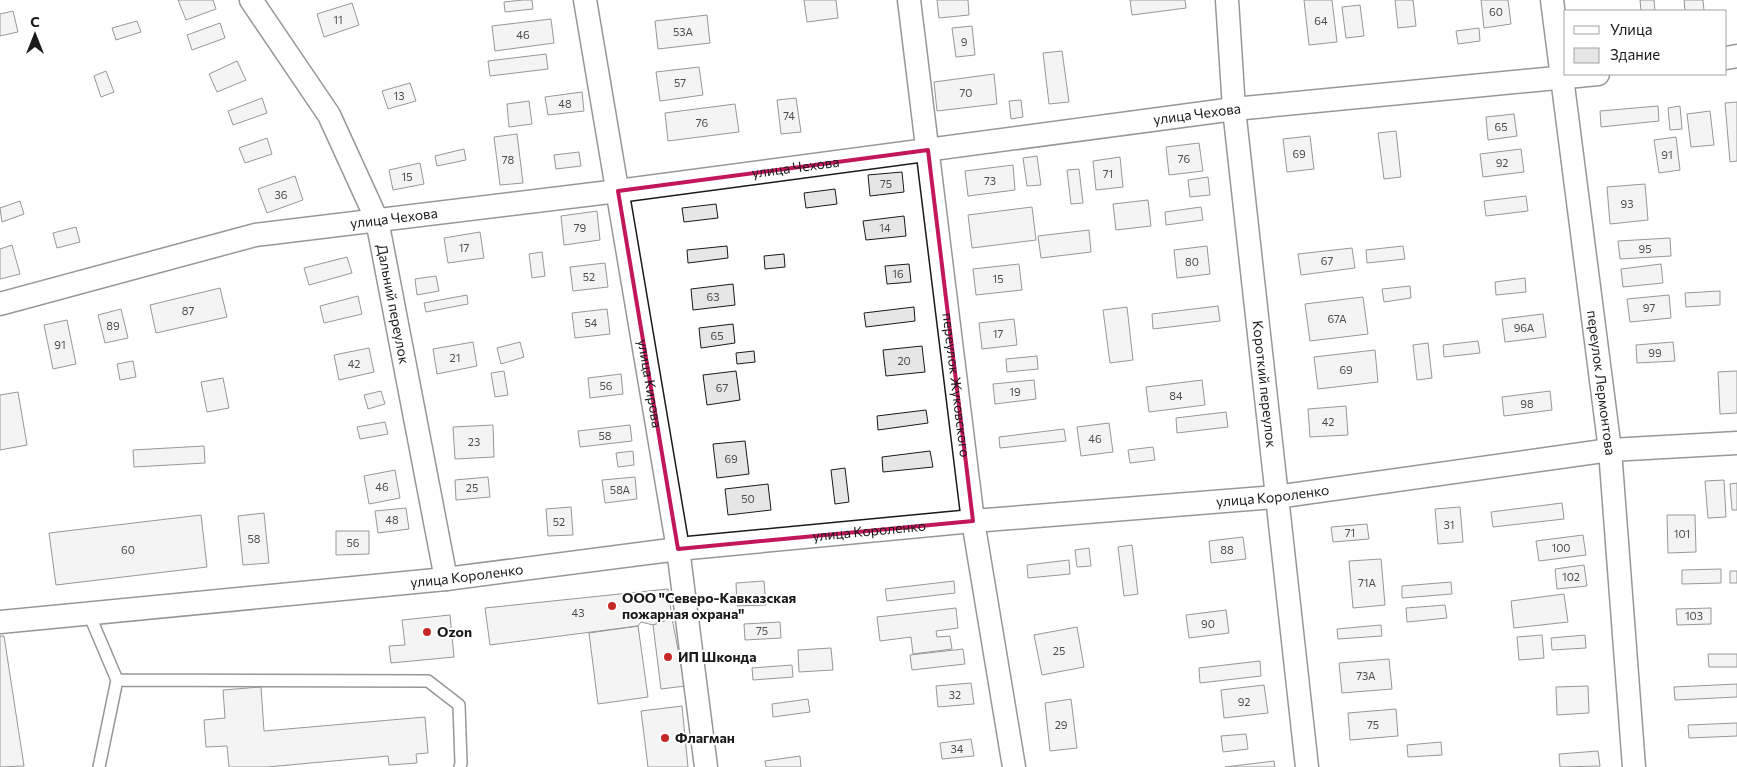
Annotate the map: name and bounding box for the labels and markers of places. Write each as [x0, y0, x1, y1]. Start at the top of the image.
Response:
place label: ООО "Северо-Кавказская пожарная охрана" [622, 589, 796, 622]
marker: ООО "Северо-Кавказская пожарная охрана" [606, 600, 618, 612]
place label: Ozon [437, 623, 472, 640]
marker: Ozon [421, 626, 433, 638]
place label: ИП Шконда [678, 648, 756, 665]
marker: ИП Шконда [662, 651, 674, 663]
place label: Флагман [675, 729, 735, 746]
marker: Флагман [659, 732, 671, 744]

